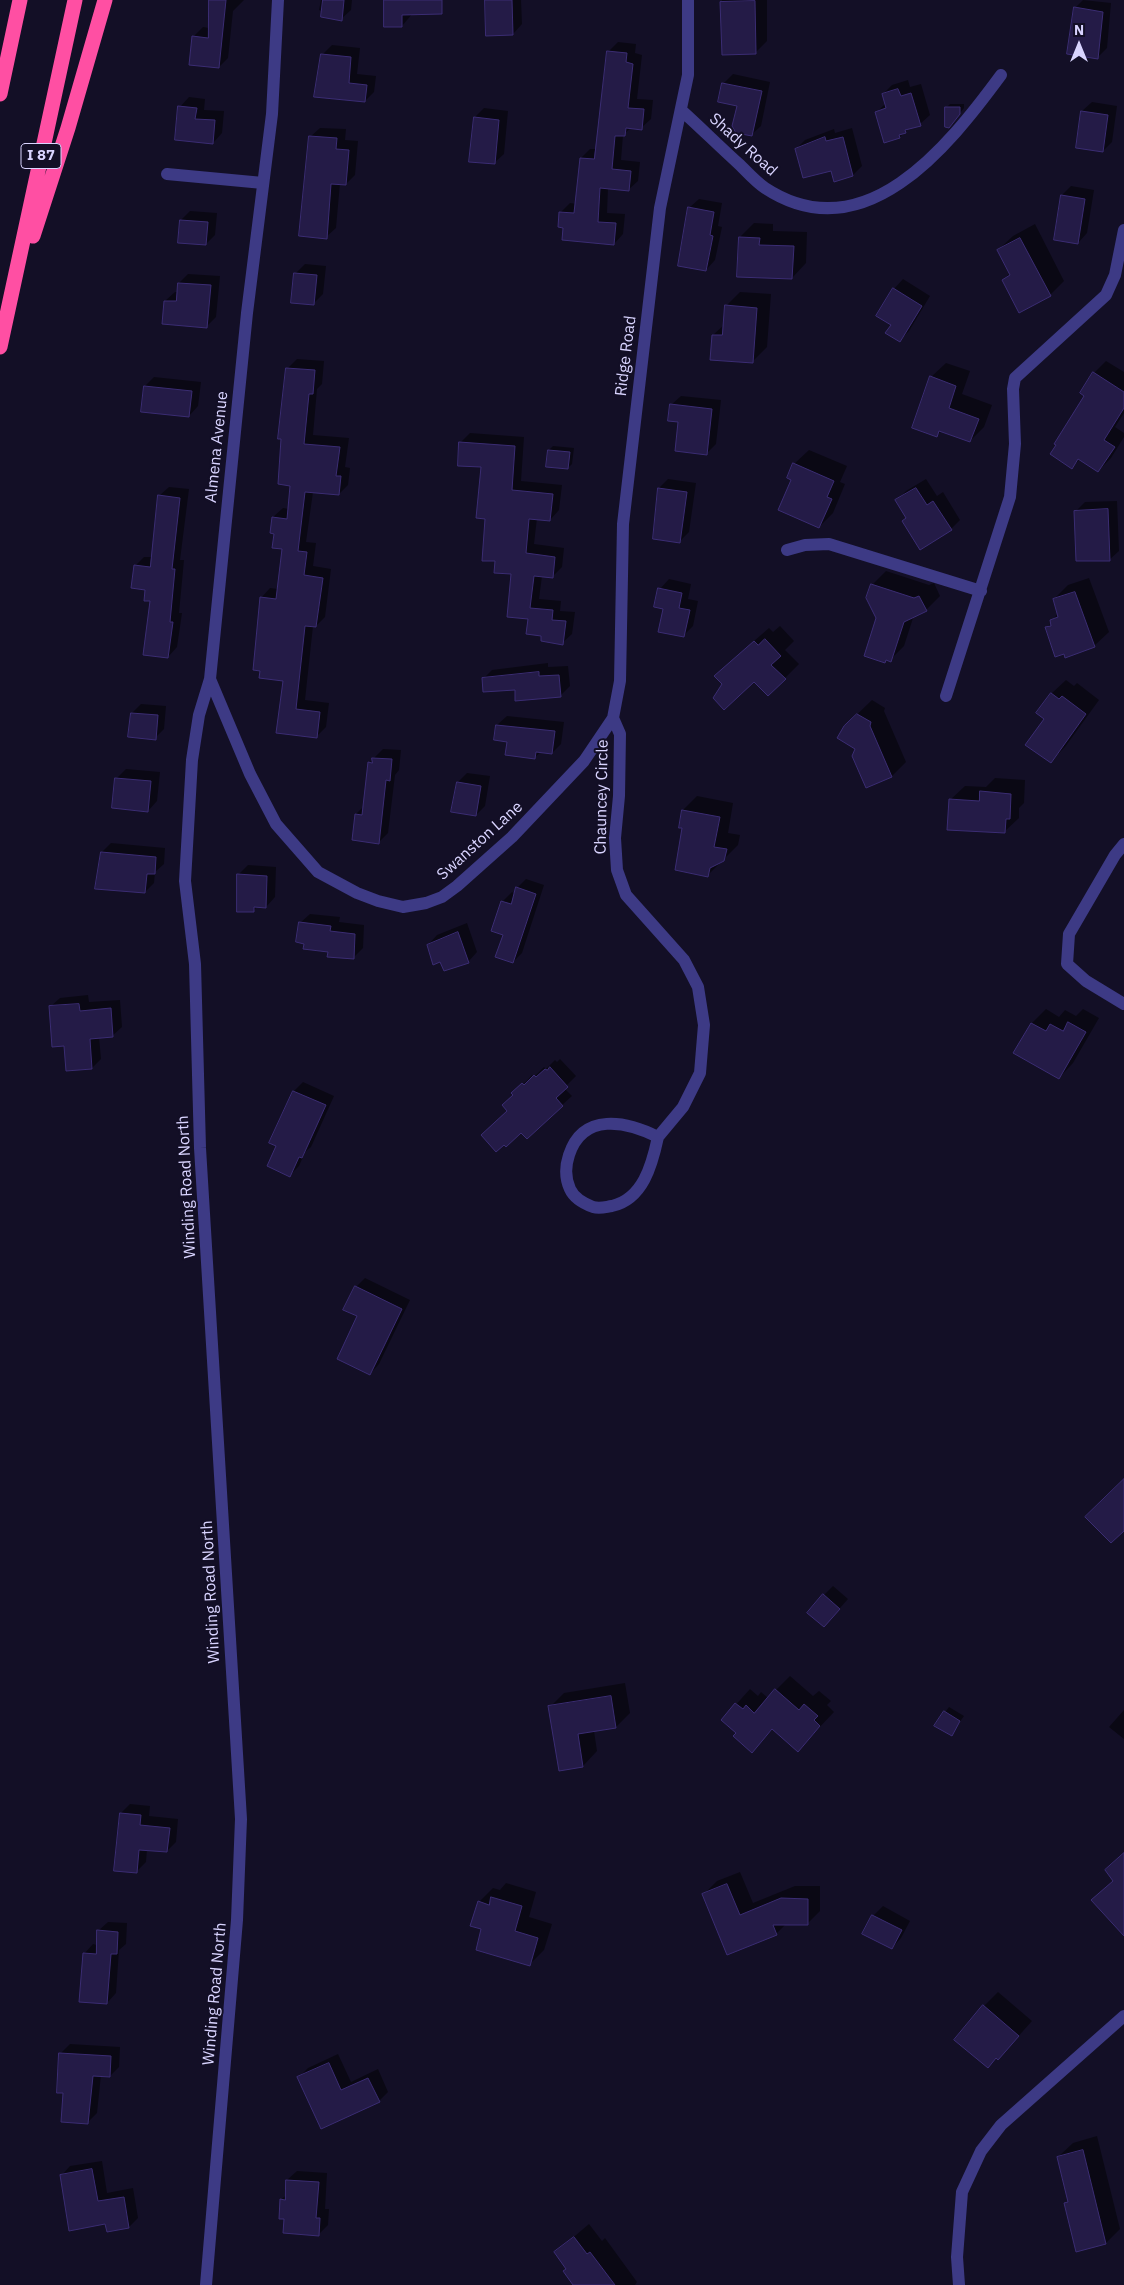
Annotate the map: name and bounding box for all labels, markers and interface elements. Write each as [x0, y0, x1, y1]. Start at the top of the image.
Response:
north arrow [1054, 20, 1104, 70]
text: N [1074, 21, 1084, 39]
street label: Shady Road [705, 110, 781, 180]
road number: I 87 [21, 144, 61, 168]
street label: Ridge Road [612, 315, 640, 397]
street label: Almena Avenue [202, 390, 232, 504]
street label: Chauncey Circle [591, 739, 613, 855]
street label: Swanston Lane [433, 798, 527, 884]
street label: Winding Road North [174, 1115, 200, 1259]
street label: Winding Road North [198, 1520, 224, 1664]
street label: Winding Road North [199, 1922, 231, 2066]

